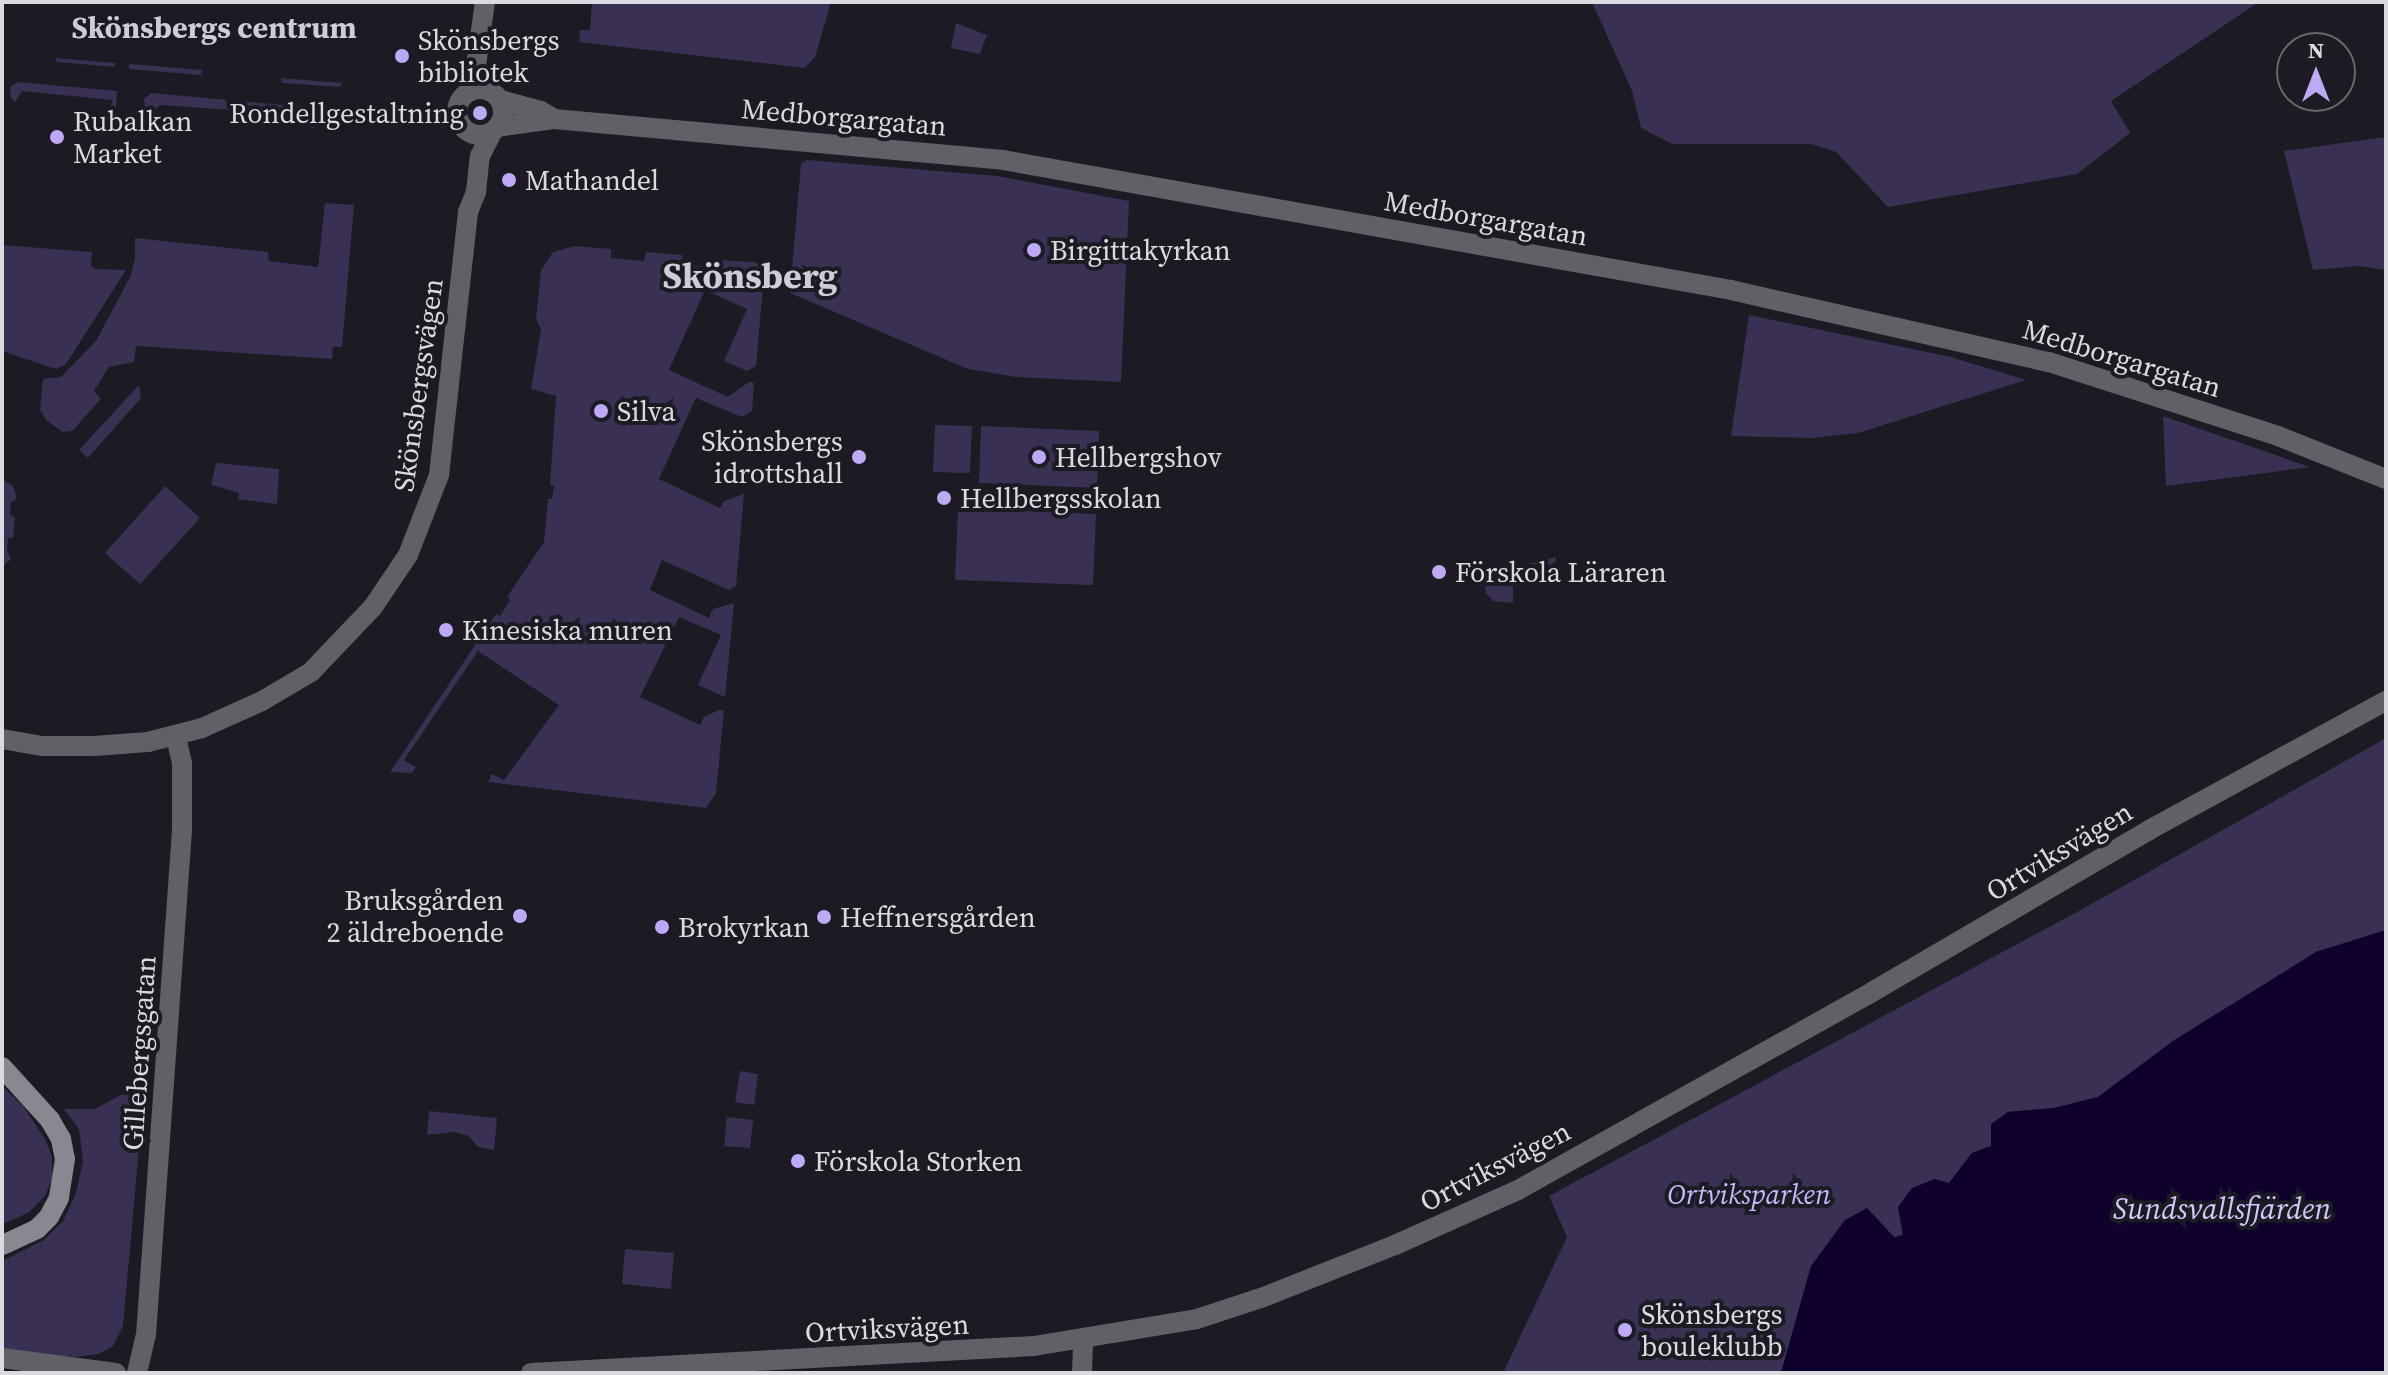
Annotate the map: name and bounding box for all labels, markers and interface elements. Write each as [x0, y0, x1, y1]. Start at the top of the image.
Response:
district label: Skönsbergs centrum [71, 10, 357, 46]
place label: Skönsbergs bibliotek [418, 23, 560, 89]
north arrow [2276, 32, 2356, 112]
text: N [2308, 35, 2324, 65]
marker: Skönsbergs bibliotek [393, 47, 411, 65]
street label: Medborgargatan [740, 91, 948, 143]
place label: Rondellgestaltning [229, 96, 464, 130]
place label: Rubalkan Market [73, 104, 192, 170]
marker: Rondellgestaltning [471, 104, 489, 122]
marker: Rubalkan Market [48, 128, 66, 146]
place label: Mathandel [525, 163, 659, 197]
marker: Mathandel [500, 171, 518, 189]
street label: Medborgargatan [1382, 184, 1590, 252]
place label: Birgittakyrkan [1050, 233, 1231, 267]
marker: Birgittakyrkan [1025, 241, 1043, 259]
district label: Skönsberg [662, 254, 838, 298]
street label: Skönsbergsvägen [386, 276, 450, 494]
street label: Medborgargatan [2019, 312, 2225, 404]
place label: Silva [617, 394, 676, 428]
marker: Silva [592, 402, 610, 420]
place label: Skönsbergs idrottshall [701, 424, 843, 490]
place label: Hellbergshov [1055, 440, 1222, 474]
marker: Skönsbergs idrottshall [850, 448, 868, 466]
marker: Hellbergshov [1030, 448, 1048, 466]
place label: Hellbergsskolan [960, 481, 1162, 515]
marker: Hellbergsskolan [935, 489, 953, 507]
place label: Förskola Läraren [1455, 555, 1667, 589]
marker: Förskola Läraren [1430, 563, 1448, 581]
place label: Kinesiska muren [462, 613, 673, 647]
marker: Kinesiska muren [437, 621, 455, 639]
street label: Ortviksvägen [1980, 794, 2138, 908]
place label: Bruksgården 2 äldreboende [327, 883, 504, 949]
place label: Heffnersgården [840, 900, 1036, 934]
marker: Bruksgården 2 äldreboende [511, 907, 529, 925]
marker: Heffnersgården [815, 908, 833, 926]
place label: Brokyrkan [678, 910, 810, 944]
marker: Brokyrkan [653, 918, 671, 936]
street label: Gillebergsgatan [115, 954, 163, 1152]
street label: Ortviksvägen [1414, 1114, 1576, 1218]
place label: Förskola Storken [814, 1144, 1023, 1178]
marker: Förskola Storken [789, 1152, 807, 1170]
park label: Ortviksparken [1667, 1177, 1831, 1211]
water label: Sundsvallsfjärden [2113, 1191, 2331, 1227]
place label: Skönsbergs bouleklubb [1641, 1297, 1783, 1363]
street label: Ortviksvägen [804, 1307, 970, 1349]
marker: Skönsbergs bouleklubb [1616, 1321, 1634, 1339]

